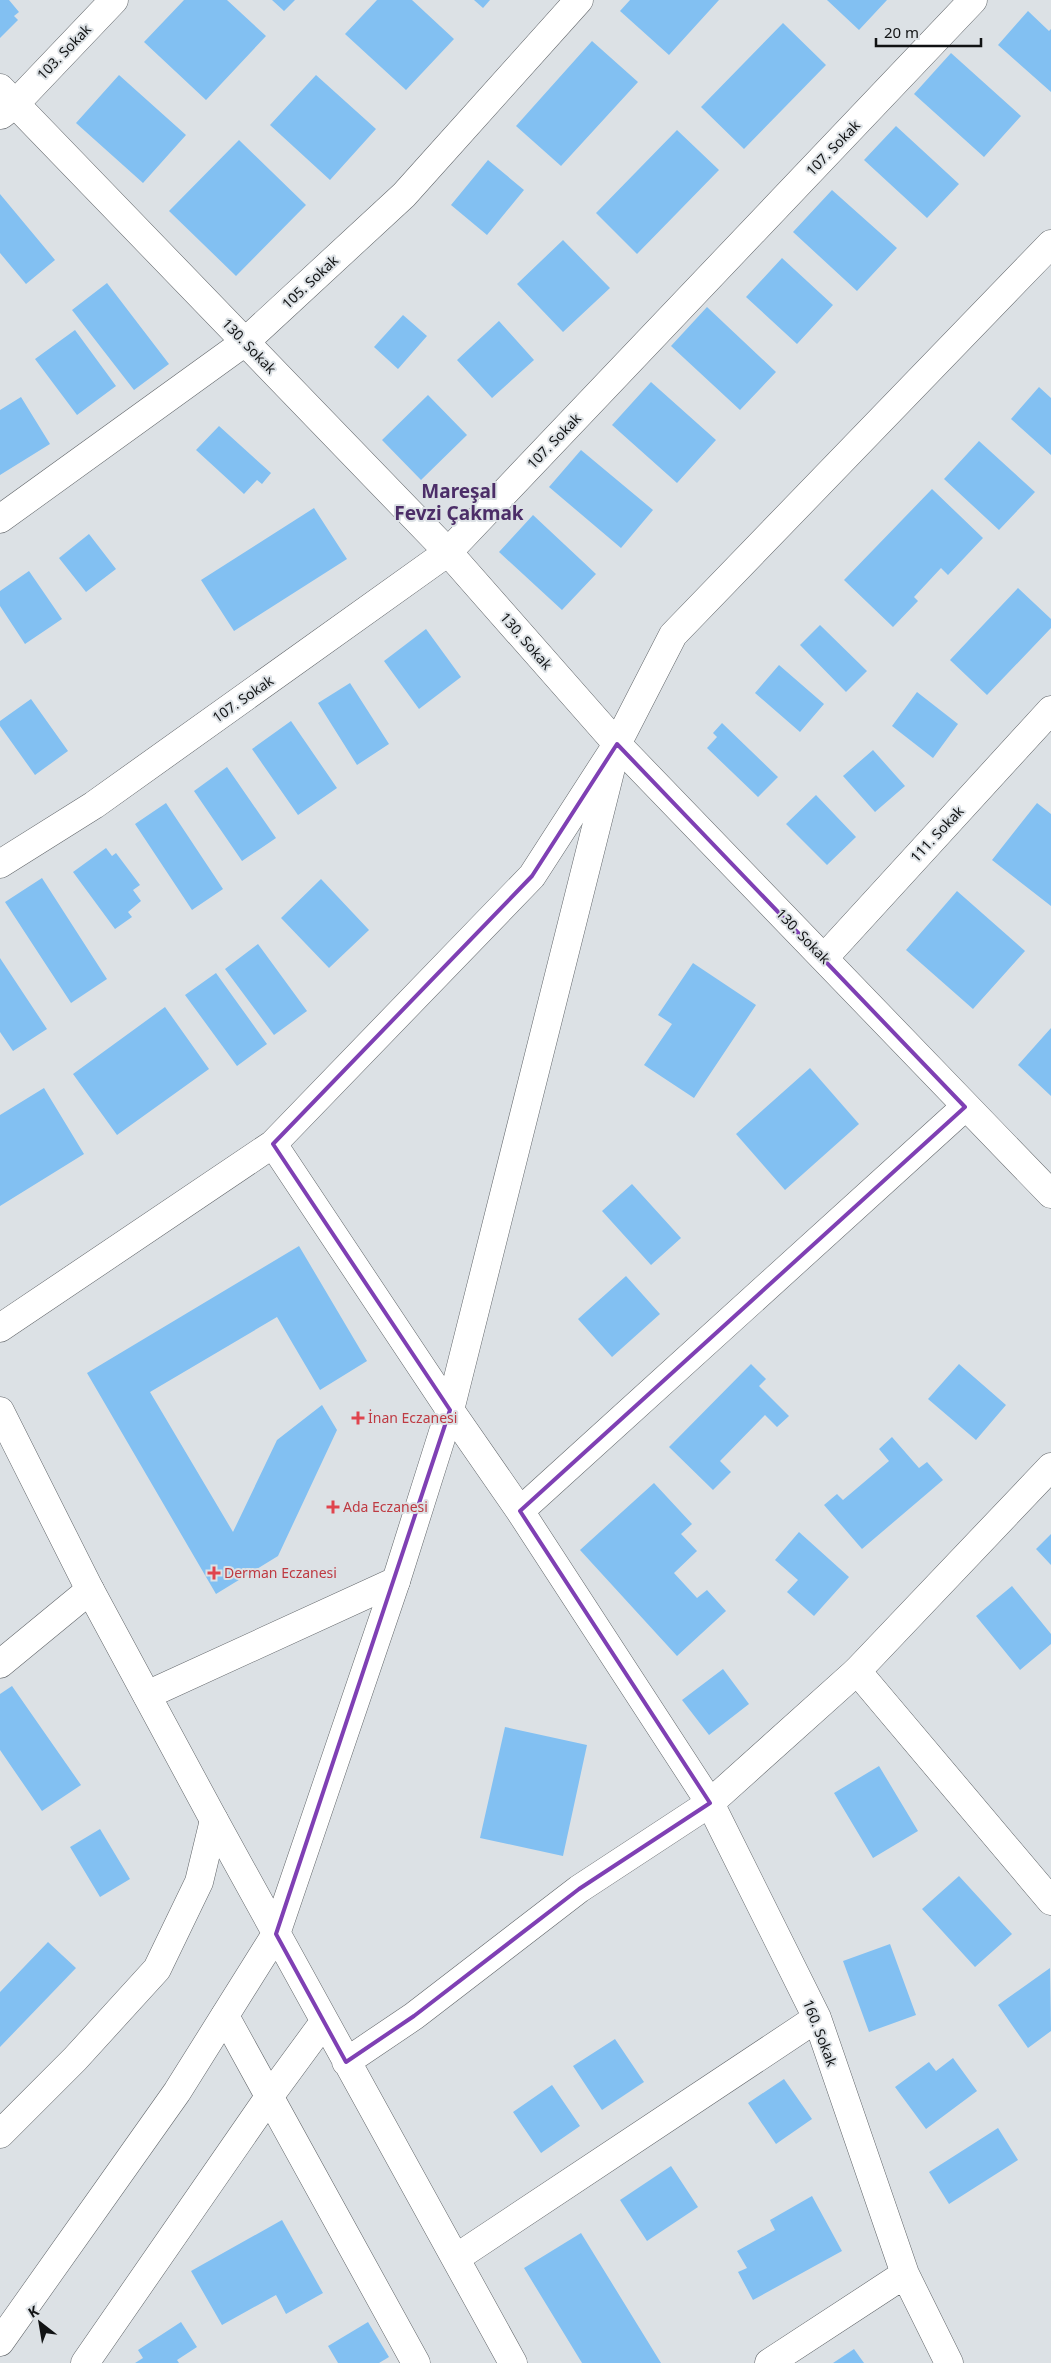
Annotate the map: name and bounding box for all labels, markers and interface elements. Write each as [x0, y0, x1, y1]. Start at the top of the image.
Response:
scale bar [876, 15, 981, 47]
street label: 103. Sokak [32, 19, 95, 84]
text: 20 m [884, 22, 919, 42]
street label: 107. Sokak [801, 115, 864, 180]
street label: 105. Sokak [277, 250, 342, 313]
street label: 130. Sokak [218, 314, 281, 378]
street label: 107. Sokak [522, 408, 585, 473]
district label: Mareşal Fevzi Çakmak [394, 478, 524, 526]
street label: 130. Sokak [496, 608, 557, 674]
street label: 107. Sokak [208, 670, 277, 727]
street label: 111. Sokak [906, 801, 968, 866]
street label: 130. Sokak [772, 904, 835, 968]
place label: İnan Eczanesi [368, 1408, 457, 1427]
marker: İnan Eczanesi [352, 1412, 364, 1424]
place label: Ada Eczanesi [343, 1497, 428, 1516]
marker: Ada Eczanesi [327, 1501, 339, 1513]
place label: Derman Eczanesi [224, 1563, 337, 1582]
marker: Derman Eczanesi [208, 1567, 220, 1579]
street label: 160. Sokak [799, 1997, 842, 2070]
north arrow [15, 2298, 65, 2348]
text: K [24, 2301, 43, 2322]

